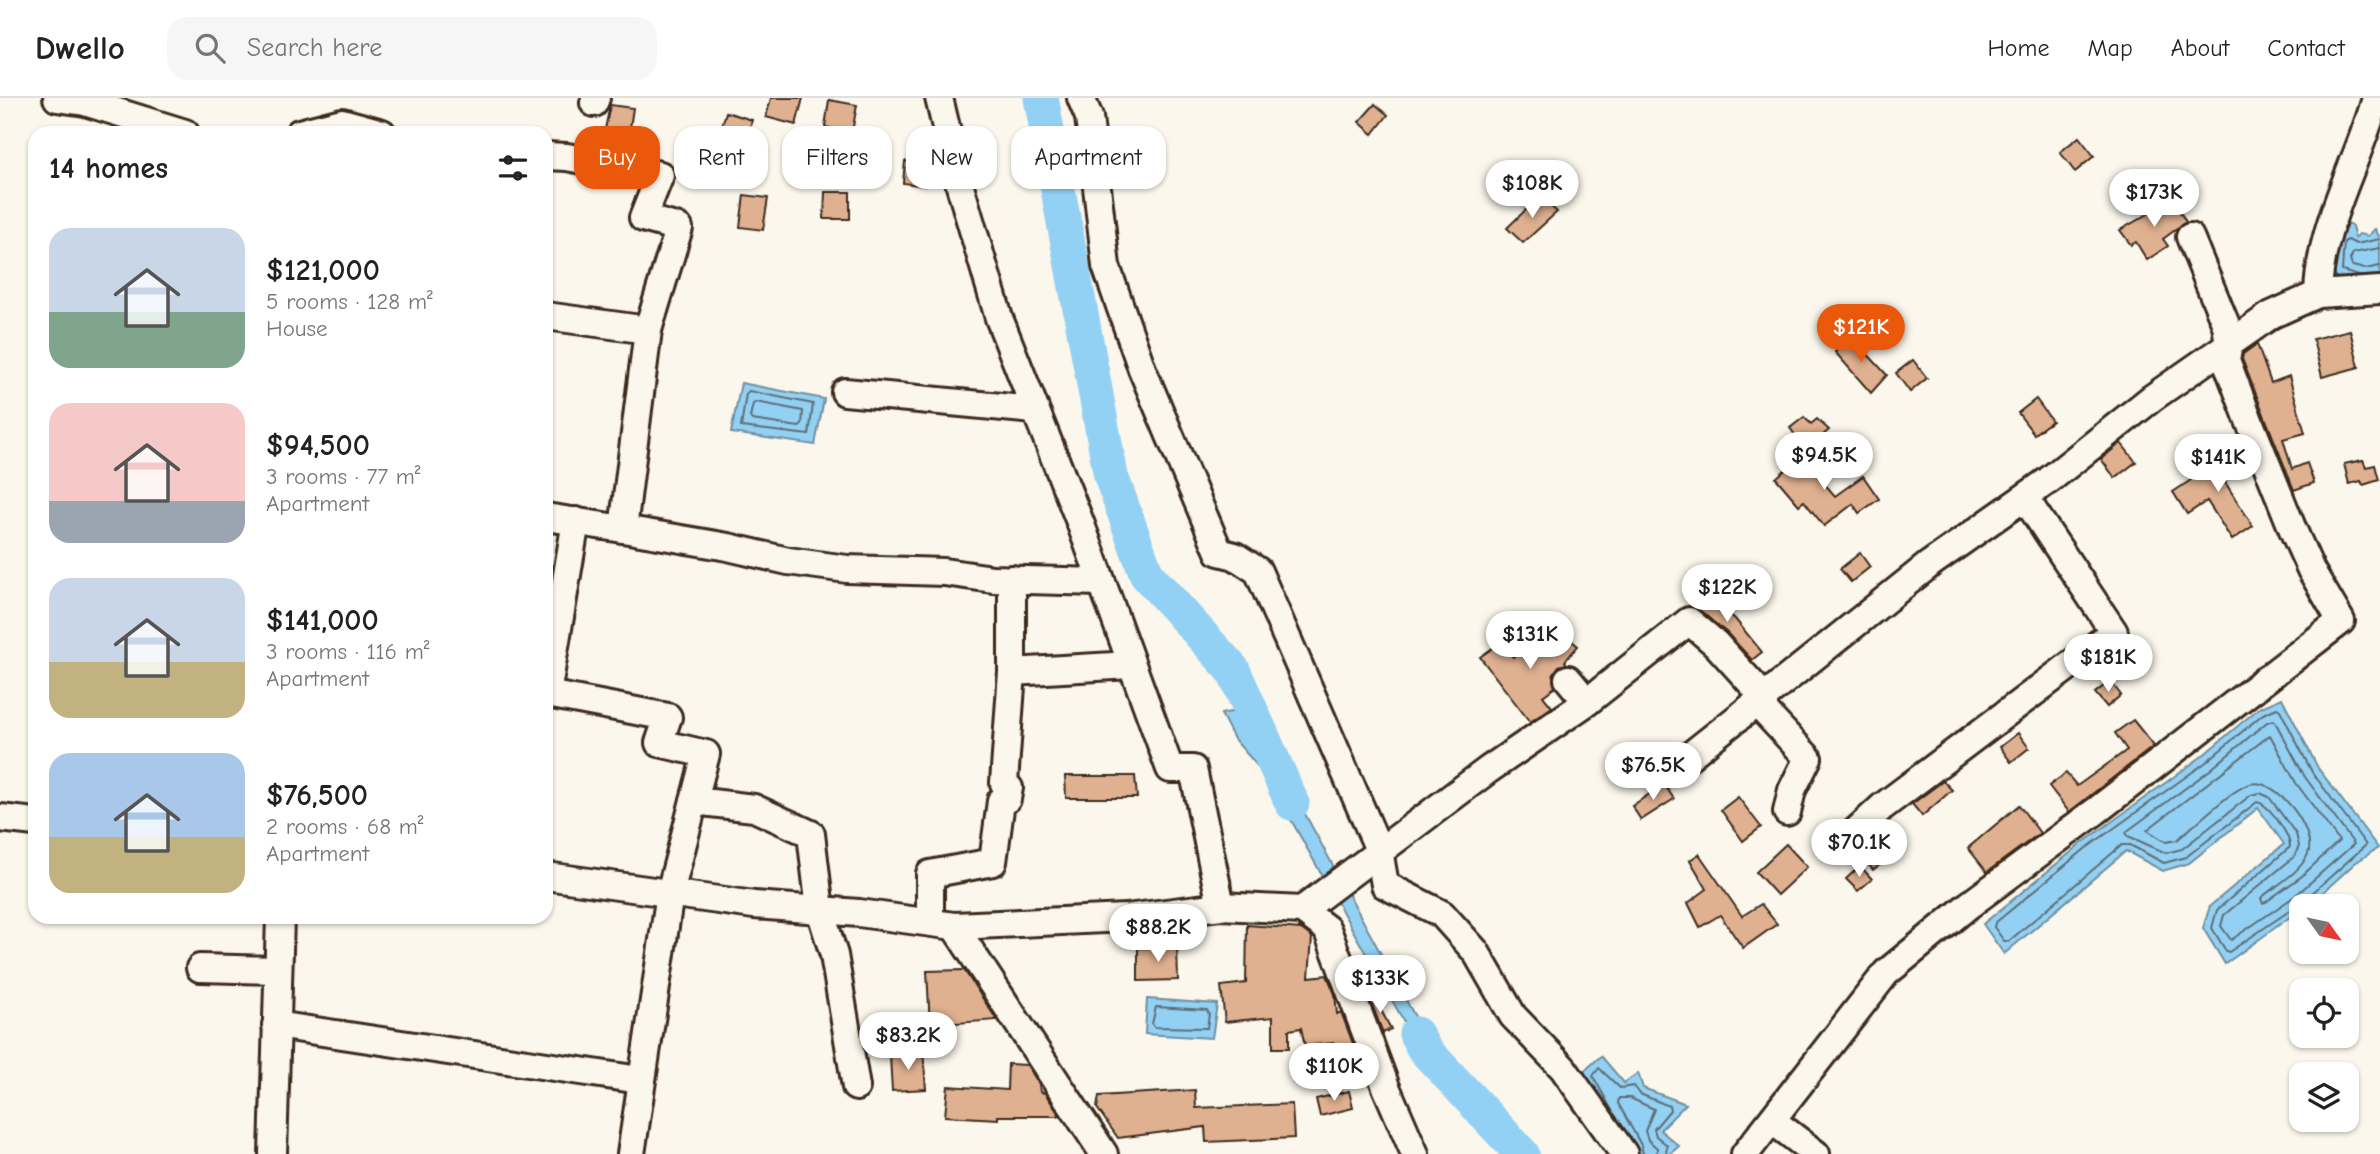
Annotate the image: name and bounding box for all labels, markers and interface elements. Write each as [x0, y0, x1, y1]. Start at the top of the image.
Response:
search box [167, 17, 657, 80]
text: Dwello [35, 29, 125, 67]
icon: search [191, 29, 229, 67]
text: Search here [247, 33, 382, 63]
text: Home [1988, 34, 2049, 62]
text: Map [2087, 34, 2133, 62]
text: About [2171, 34, 2229, 62]
text: Contact [2267, 34, 2345, 62]
chip: Buy [574, 126, 660, 189]
chip: Rent [674, 126, 768, 189]
chip: Filters [782, 126, 892, 189]
chip: New [906, 126, 997, 189]
chip: Apartment [1011, 126, 1166, 189]
icon: filters [494, 149, 532, 187]
text: 14 homes [49, 151, 168, 186]
pin: $108K [1483, 160, 1581, 220]
text: $108K [1502, 169, 1562, 196]
pin: $173K [2105, 170, 2203, 229]
text: $173K [2125, 178, 2183, 205]
text: $121,000 [266, 253, 380, 288]
icon: home [105, 256, 189, 340]
text: 5 rooms · 128 m² [266, 288, 433, 315]
pin: $121K [1812, 304, 1910, 364]
text: $121K [1833, 313, 1889, 340]
text: House [266, 315, 328, 342]
text: $94,500 [266, 428, 370, 463]
icon: home [105, 431, 189, 515]
pin: $94.5K [1767, 432, 1881, 492]
pin: $141K [2169, 434, 2267, 494]
text: $94.5K [1791, 441, 1857, 468]
text: $141K [2190, 443, 2246, 470]
text: 3 rooms · 77 m² [266, 463, 421, 490]
text: Apartment [266, 490, 369, 517]
pin: $122K [1678, 564, 1776, 624]
text: $122K [1698, 573, 1756, 600]
text: $141,000 [266, 603, 379, 638]
icon: home [105, 606, 189, 690]
pin: $131K [1481, 612, 1579, 671]
text: $131K [1502, 620, 1558, 647]
pin: $181K [2059, 634, 2157, 694]
text: 3 rooms · 116 m² [266, 638, 430, 665]
text: $181K [2080, 643, 2136, 670]
text: Apartment [266, 665, 369, 692]
pin: $76.5K [1596, 742, 1710, 802]
text: $76.5K [1621, 751, 1685, 778]
text: $76,500 [266, 778, 368, 813]
icon: home [105, 781, 189, 865]
text: 2 rooms · 68 m² [266, 813, 424, 840]
pin: $70.1K [1802, 820, 1916, 879]
text: $70.1K [1827, 828, 1891, 855]
text: Apartment [266, 840, 369, 867]
north arrow [2289, 894, 2359, 964]
map controls [2289, 894, 2359, 1132]
pin: $88.2K [1101, 904, 1215, 964]
text: $88.2K [1125, 913, 1191, 940]
pin: $133K [1331, 956, 1429, 1015]
text: $133K [1351, 964, 1409, 991]
button: locate [2289, 978, 2359, 1048]
pin: $83.2K [851, 1012, 965, 1072]
text: $83.2K [875, 1021, 941, 1048]
pin: $110K [1285, 1044, 1383, 1103]
text: $110K [1305, 1052, 1363, 1079]
button: layers [2289, 1062, 2359, 1132]

